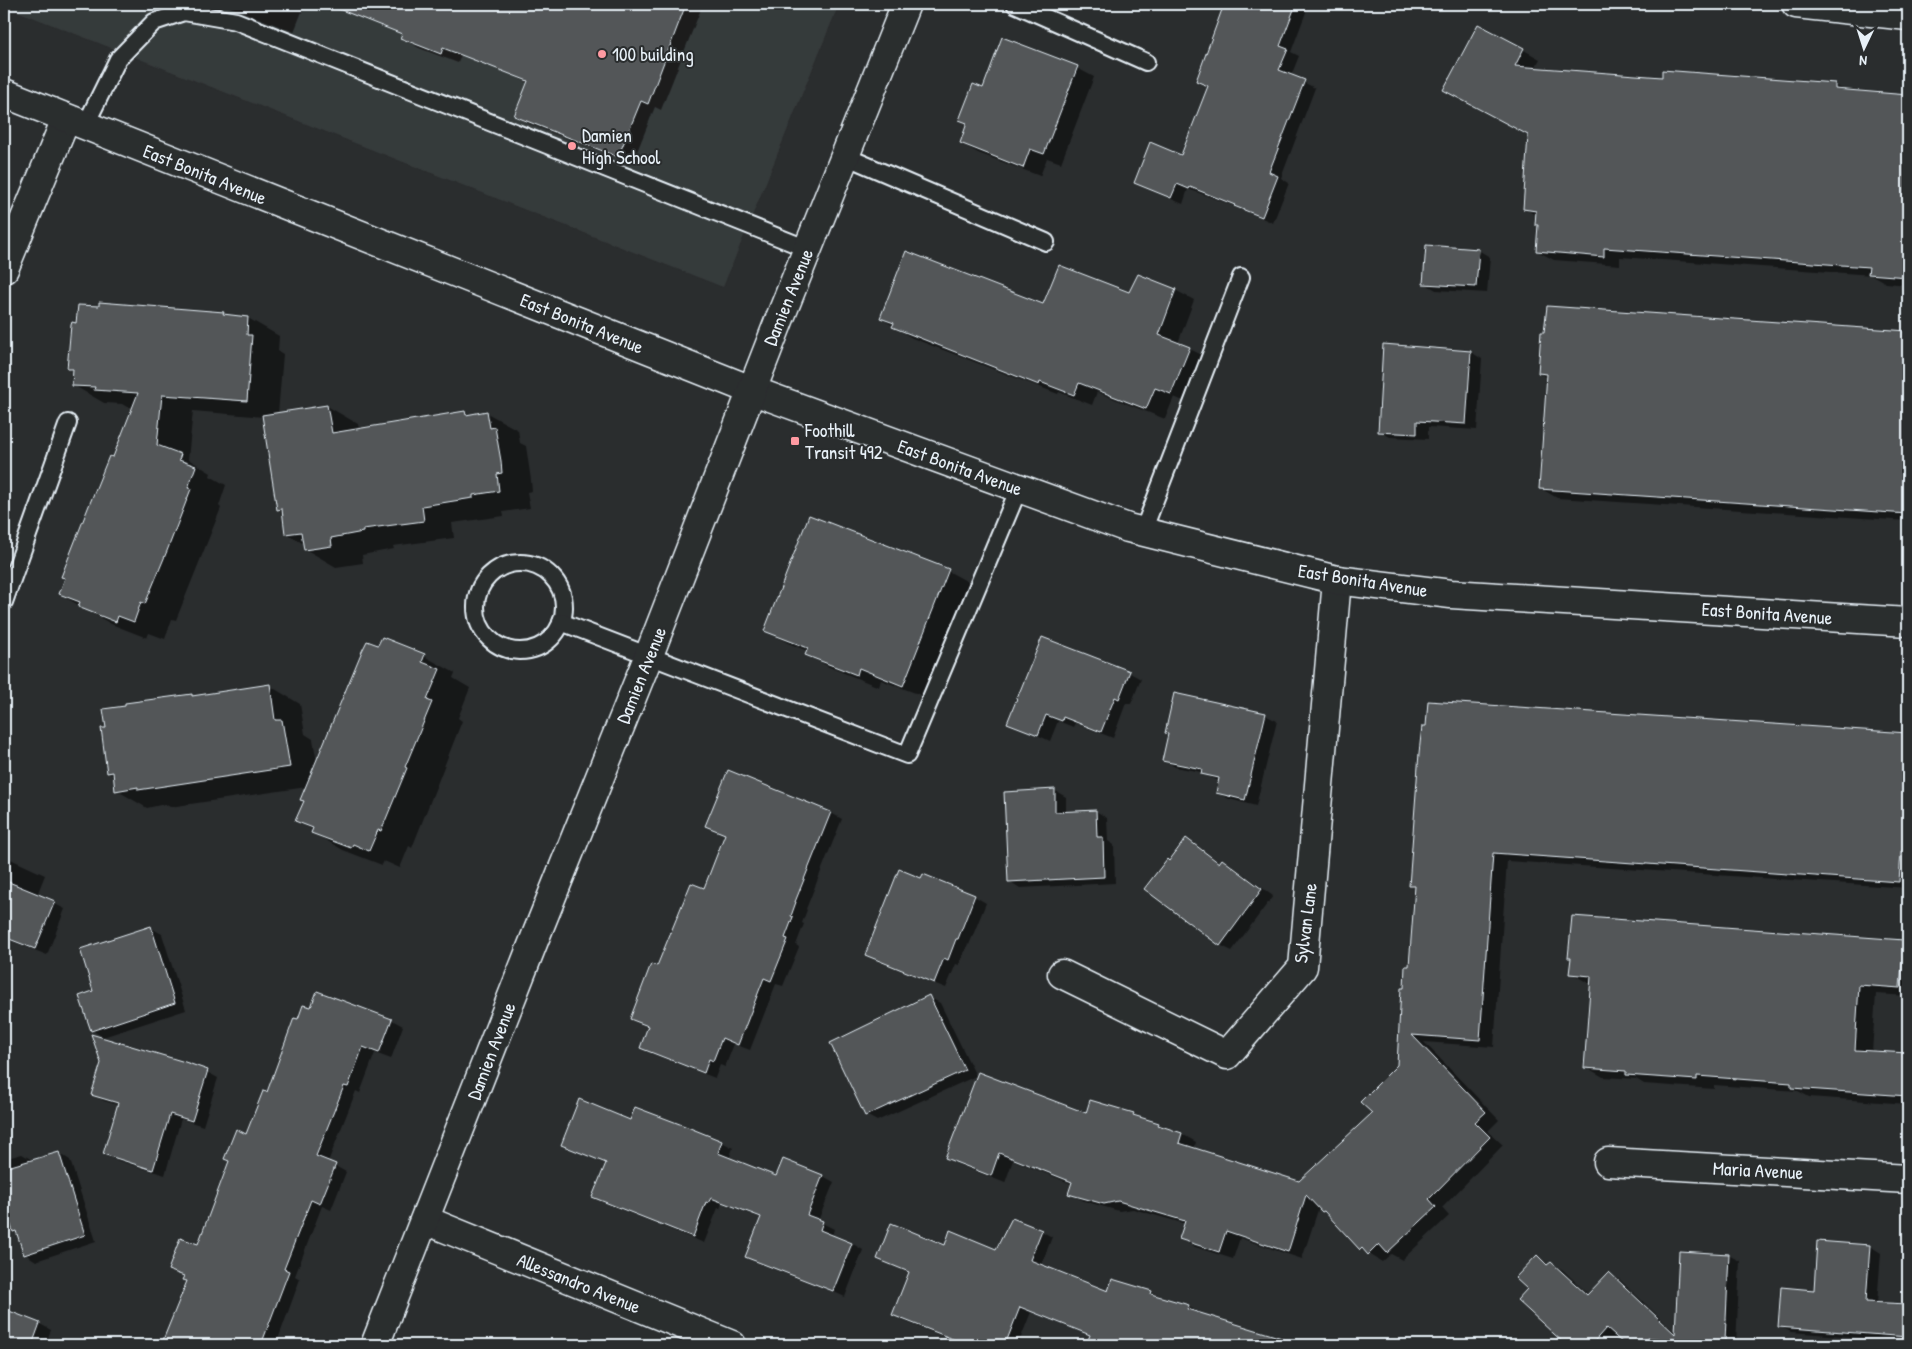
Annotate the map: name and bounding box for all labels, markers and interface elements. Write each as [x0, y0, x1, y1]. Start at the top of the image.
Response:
north arrow [1840, 22, 1890, 72]
place label: 100 building [612, 41, 694, 67]
marker: 100 building [596, 48, 608, 60]
text: N [1858, 52, 1867, 71]
place label: Damien High School [582, 122, 661, 170]
street label: East Bonita Avenue [140, 137, 271, 211]
marker: Damien High School [566, 140, 578, 152]
street label: Damien Avenue [757, 244, 819, 349]
street label: East Bonita Avenue [517, 286, 648, 360]
place label: Foothill Transit 492 [804, 417, 883, 465]
street label: East Bonita Avenue [894, 432, 1026, 502]
marker: Foothill Transit 492 [789, 435, 801, 447]
street label: East Bonita Avenue [1296, 557, 1430, 603]
street label: East Bonita Avenue [1701, 595, 1834, 631]
street label: Damien Avenue [610, 622, 672, 727]
street label: Sylvan Lane [1287, 881, 1323, 965]
street label: Damien Avenue [461, 998, 522, 1103]
street label: Maria Avenue [1712, 1155, 1804, 1185]
street label: Allessandro Avenue [514, 1246, 645, 1320]

